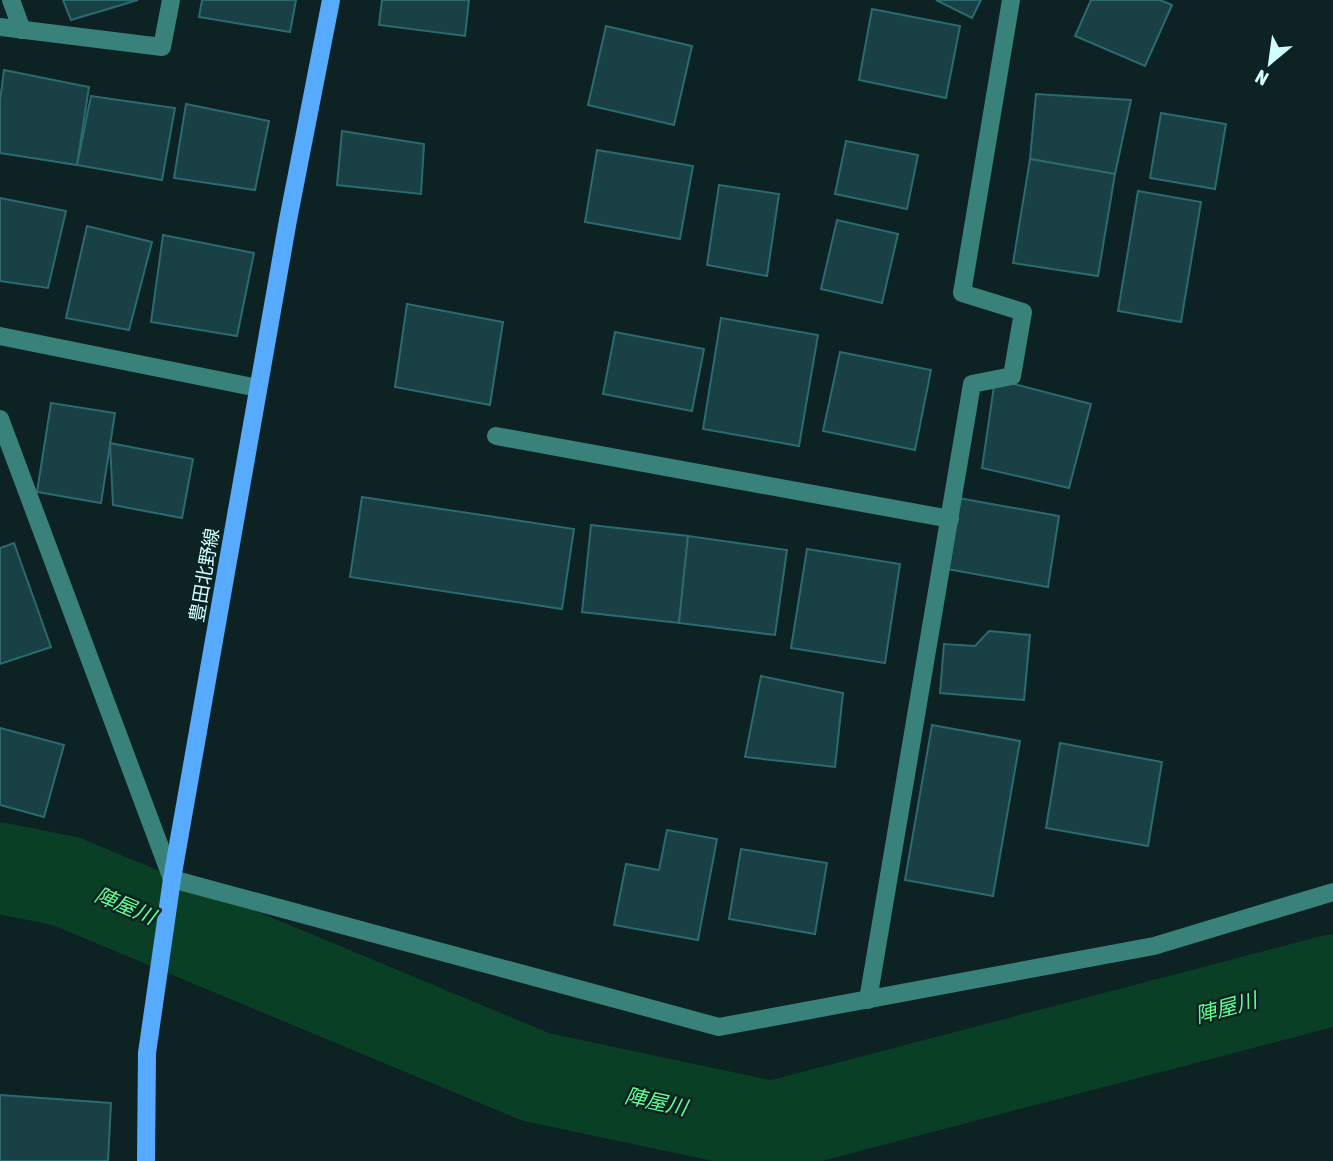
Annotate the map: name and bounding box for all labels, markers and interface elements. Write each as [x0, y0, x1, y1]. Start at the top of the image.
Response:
north arrow [1235, 28, 1305, 98]
text: N [1252, 66, 1272, 90]
street label: 豊田北野線 [185, 526, 223, 624]
water label: 陣屋川 [92, 882, 161, 929]
water label: 陣屋川 [1192, 987, 1261, 1027]
water label: 陣屋川 [623, 1083, 691, 1120]

